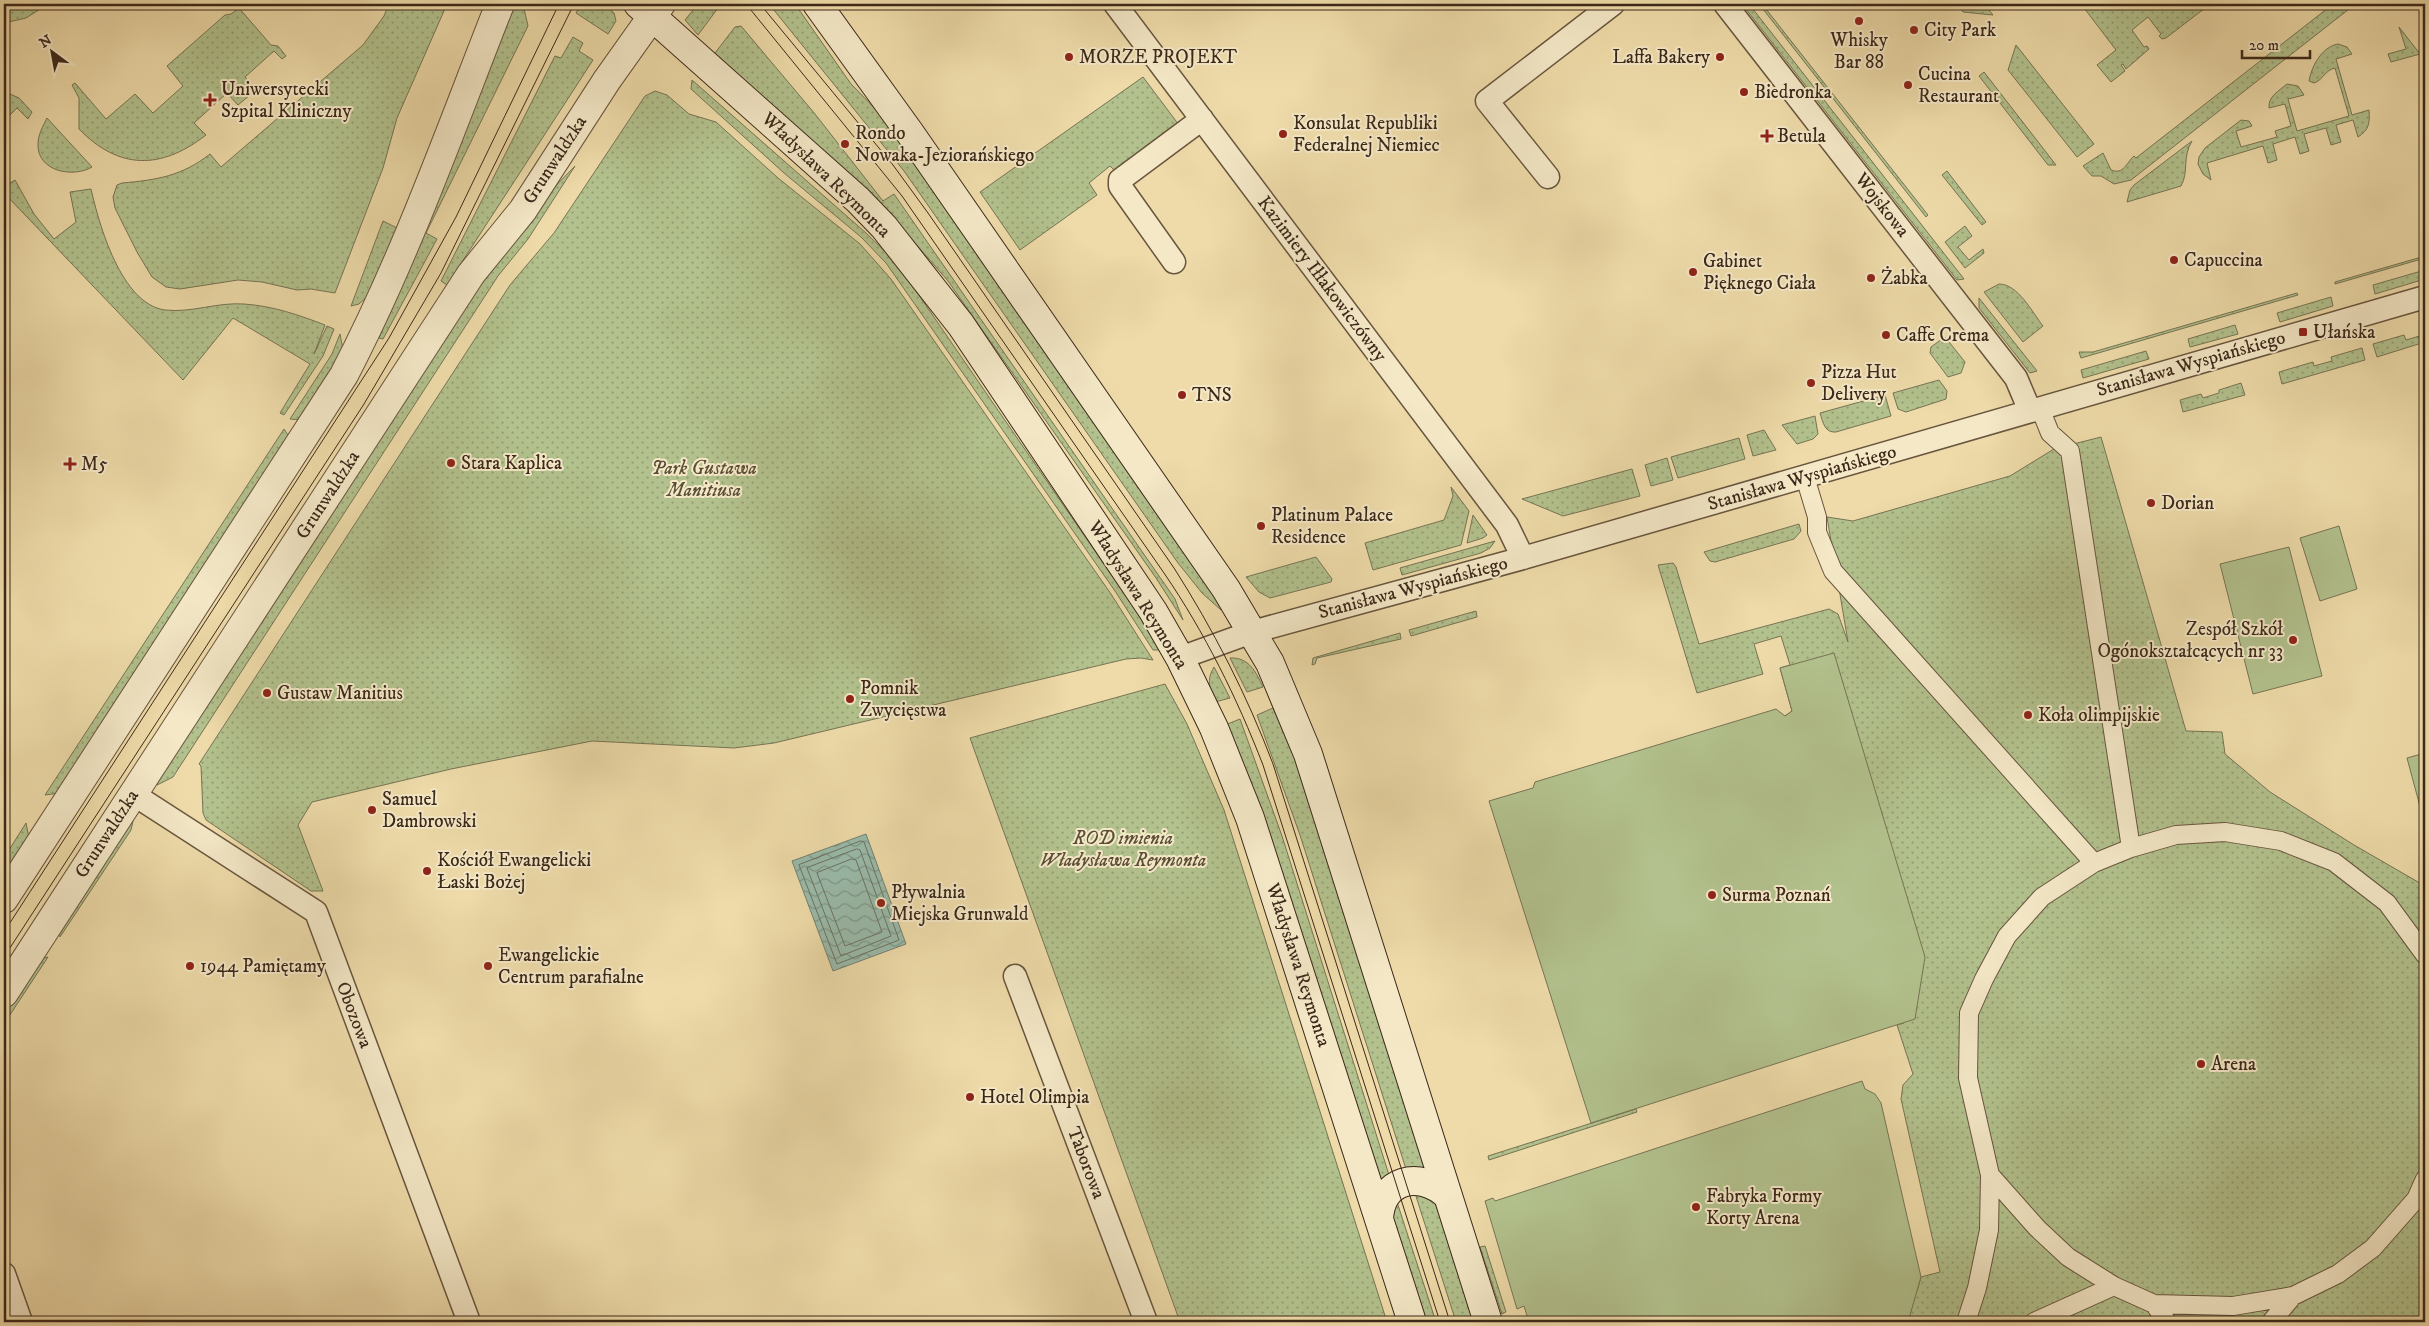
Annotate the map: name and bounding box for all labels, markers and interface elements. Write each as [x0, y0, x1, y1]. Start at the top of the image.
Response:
marker: Whisky Bar 88 [1853, 15, 1865, 27]
place label: City Park [1924, 19, 1997, 42]
marker: City Park [1908, 24, 1920, 36]
north arrow [28, 28, 78, 78]
scale bar [2242, 28, 2309, 60]
place label: Whisky Bar 88 [1829, 29, 1889, 74]
text: N [36, 31, 56, 53]
text: 20 m [2249, 36, 2279, 55]
place label: MORZE PROJEKT [1079, 46, 1238, 69]
place label: Laffa Bakery [1612, 46, 1711, 69]
marker: MORZE PROJEKT [1063, 51, 1075, 63]
marker: Laffa Bakery [1714, 51, 1726, 63]
place label: Cucina Restaurant [1918, 63, 1999, 108]
place label: Uniwersytecki Szpital Kliniczny [221, 78, 352, 123]
marker: Cucina Restaurant [1902, 79, 1914, 91]
place label: Biedronka [1754, 81, 1832, 104]
marker: Biedronka [1738, 86, 1750, 98]
marker: Uniwersytecki Szpital Kliniczny [203, 93, 217, 107]
street label: Władysława Reymonta [756, 107, 895, 243]
street label: Grunwaldzka [518, 112, 592, 208]
place label: Konsulat Republiki Federalnej Niemiec [1293, 112, 1440, 157]
place label: Rondo Nowaka-Jeziorańskiego [855, 122, 1034, 167]
place label: Betula [1777, 125, 1826, 148]
marker: Konsulat Republiki Federalnej Niemiec [1277, 128, 1289, 140]
marker: Betula [1761, 130, 1773, 142]
marker: Rondo Nowaka-Jeziorańskiego [839, 138, 851, 150]
street label: Wojskowa [1849, 167, 1914, 242]
street label: Kazimiery Iłłakowiczówny [1252, 192, 1392, 367]
place label: Capuccina [2184, 249, 2263, 272]
place label: Gabinet Pięknego Ciała [1703, 250, 1816, 295]
marker: Capuccina [2168, 254, 2180, 266]
marker: Gabinet Pięknego Ciała [1687, 266, 1699, 278]
place label: Żabka [1881, 266, 1928, 290]
marker: Żabka [1865, 272, 1877, 284]
place label: Ułańska [2313, 321, 2375, 344]
place label: Caffe Crema [1896, 324, 1989, 347]
street label: Stanisława Wyspiańskiego [2094, 326, 2288, 402]
marker: Ułańska [2297, 326, 2309, 338]
marker: Caffe Crema [1880, 329, 1892, 341]
place label: Pizza Hut Delivery [1821, 361, 1896, 406]
marker: Pizza Hut Delivery [1805, 377, 1817, 389]
place label: TNS [1192, 384, 1232, 407]
marker: TNS [1176, 389, 1188, 401]
street label: Stanisława Wyspiańskiego [1705, 440, 1899, 516]
street label: Grunwaldzka [291, 447, 365, 543]
place label: Stara Kaplica [461, 452, 562, 475]
place label: M5 [81, 453, 108, 476]
marker: M5 [63, 457, 77, 471]
marker: Stara Kaplica [445, 457, 457, 469]
park label: Park Gustawa Manitiusa [651, 457, 757, 502]
place label: Dorian [2161, 492, 2214, 515]
marker: Dorian [2145, 497, 2157, 509]
place label: Platinum Palace Residence [1271, 504, 1393, 549]
street label: Władysława Reymonta [1082, 516, 1193, 673]
marker: Platinum Palace Residence [1255, 520, 1267, 532]
street label: Stanisława Wyspiańskiego [1316, 552, 1510, 624]
place label: Zespół Szkół Ogónokształcących nr 33 [2097, 618, 2283, 663]
marker: Zespół Szkół Ogónokształcących nr 33 [2287, 634, 2299, 646]
place label: Pomnik Zwycięstwa [860, 677, 946, 722]
place label: Gustaw Manitius [277, 682, 403, 705]
marker: Gustaw Manitius [261, 687, 273, 699]
marker: Pomnik Zwycięstwa [844, 693, 856, 705]
place label: Koła olimpijskie [2038, 704, 2160, 727]
marker: Koła olimpijskie [2022, 709, 2034, 721]
street label: Grunwaldzka [70, 786, 144, 882]
place label: Samuel Dambrowski [382, 788, 476, 833]
marker: Samuel Dambrowski [366, 804, 378, 816]
park label: ROD imienia Władysława Reymonta [1040, 827, 1206, 872]
place label: Kościół Ewangelicki Łaski Bożej [437, 849, 591, 894]
marker: Kościół Ewangelicki Łaski Bożej [421, 865, 433, 877]
street label: Władysława Reymonta [1260, 879, 1335, 1050]
place label: Pływalnia Miejska Grunwald [891, 881, 1029, 926]
place label: Surma Poznań [1722, 884, 1831, 907]
marker: Surma Poznań [1706, 889, 1718, 901]
marker: Pływalnia Miejska Grunwald [875, 897, 887, 909]
place label: Ewangelickie Centrum parafialne [498, 944, 644, 989]
place label: 1944 Pamiętamy [200, 955, 327, 978]
marker: 1944 Pamiętamy [184, 960, 196, 972]
marker: Ewangelickie Centrum parafialne [482, 960, 494, 972]
street label: Obozowa [331, 979, 377, 1051]
place label: Arena [2211, 1053, 2256, 1076]
marker: Arena [2195, 1058, 2207, 1070]
place label: Hotel Olimpia [980, 1086, 1089, 1109]
marker: Hotel Olimpia [964, 1091, 976, 1103]
street label: Taborowa [1062, 1124, 1110, 1202]
place label: Fabryka Formy Korty Arena [1706, 1185, 1823, 1230]
marker: Fabryka Formy Korty Arena [1690, 1201, 1702, 1213]

